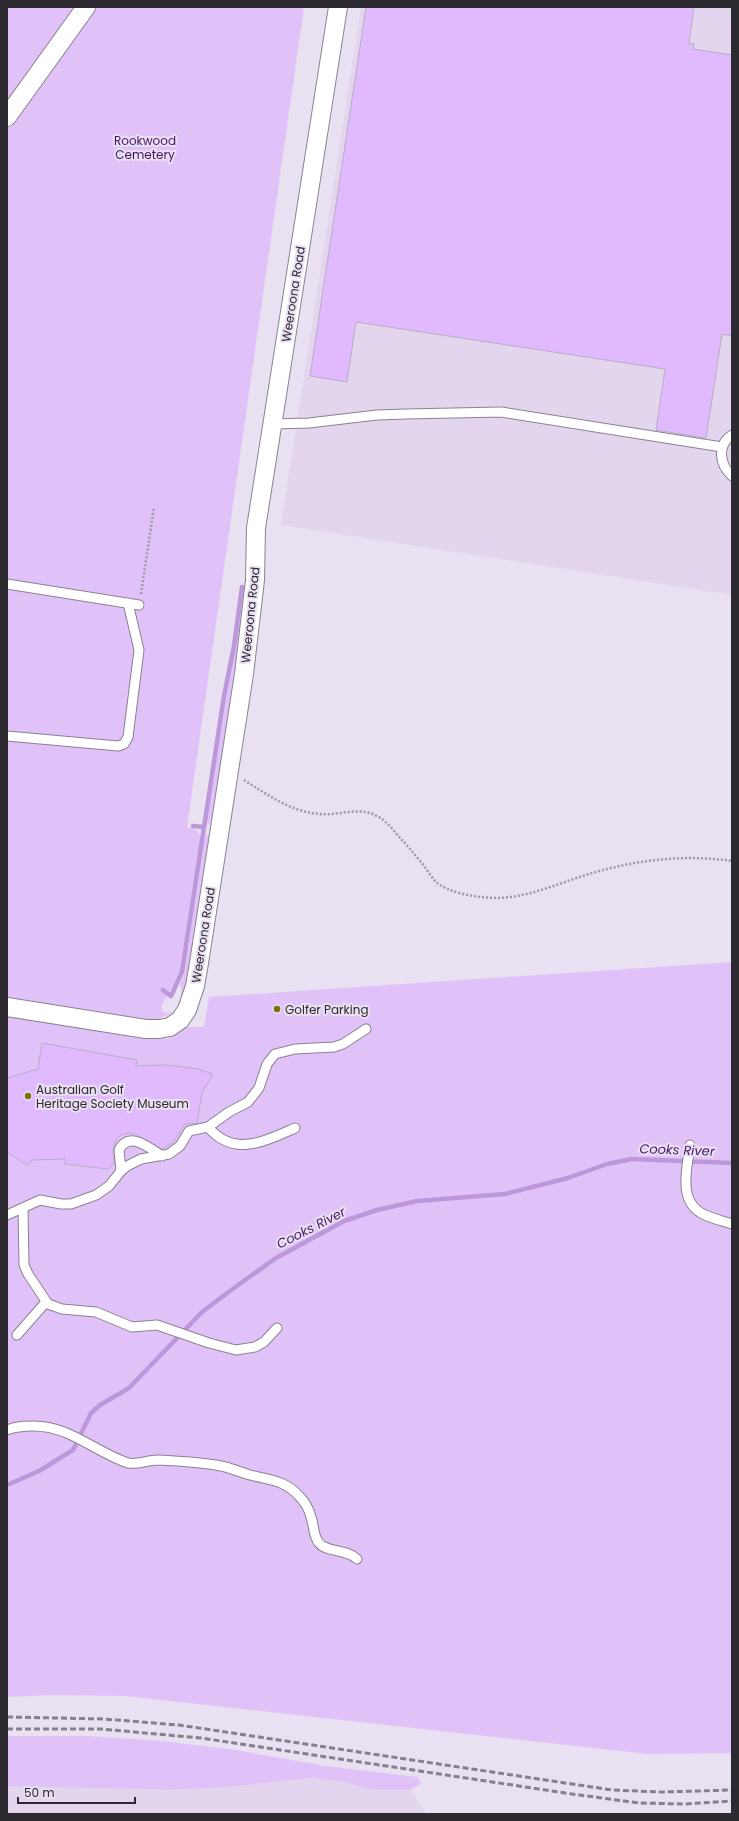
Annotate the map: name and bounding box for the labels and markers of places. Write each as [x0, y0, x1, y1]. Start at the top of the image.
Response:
place label: Golfer Parking [285, 1001, 369, 1018]
marker: Golfer Parking [272, 1004, 282, 1014]
place label: Australian Golf Heritage Society Museum [36, 1081, 189, 1112]
marker: Australian Golf Heritage Society Museum [23, 1091, 33, 1101]

